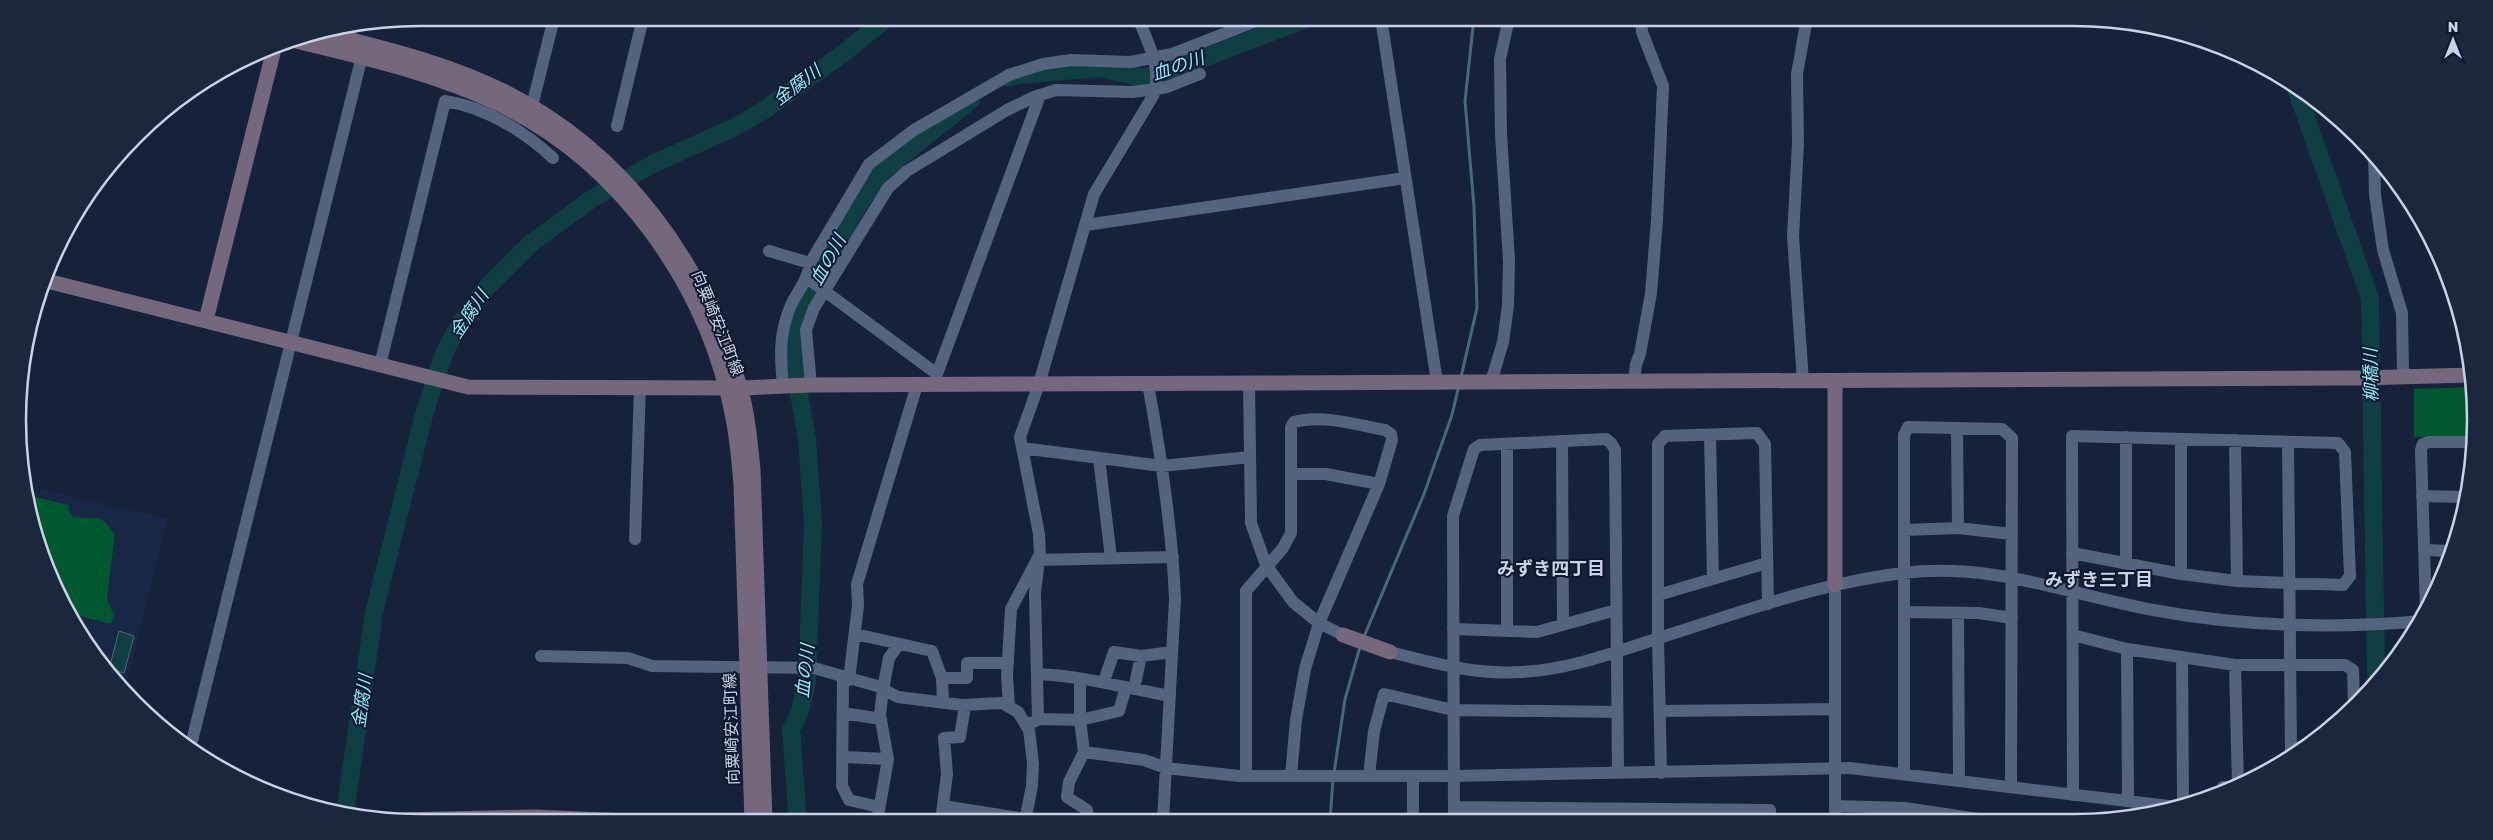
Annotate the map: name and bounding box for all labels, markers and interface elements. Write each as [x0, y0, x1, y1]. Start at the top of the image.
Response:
north arrow [2428, 15, 2478, 65]
text: N [2448, 18, 2458, 35]
water label: 血の川 [1149, 45, 1209, 84]
water label: 金腐川 [768, 58, 826, 109]
water label: 血の川 [804, 229, 851, 288]
street label: 向粟崎安江町線 [688, 267, 748, 379]
water label: 金腐川 [444, 283, 494, 342]
water label: 柳橋川 [2358, 346, 2381, 402]
district label: みずき四丁目 [1497, 557, 1605, 579]
district label: みずき三丁目 [2045, 568, 2153, 590]
water label: 血の川 [790, 641, 818, 699]
water label: 金腐川 [346, 671, 376, 729]
street label: 向粟崎安江町線 [719, 673, 743, 785]

